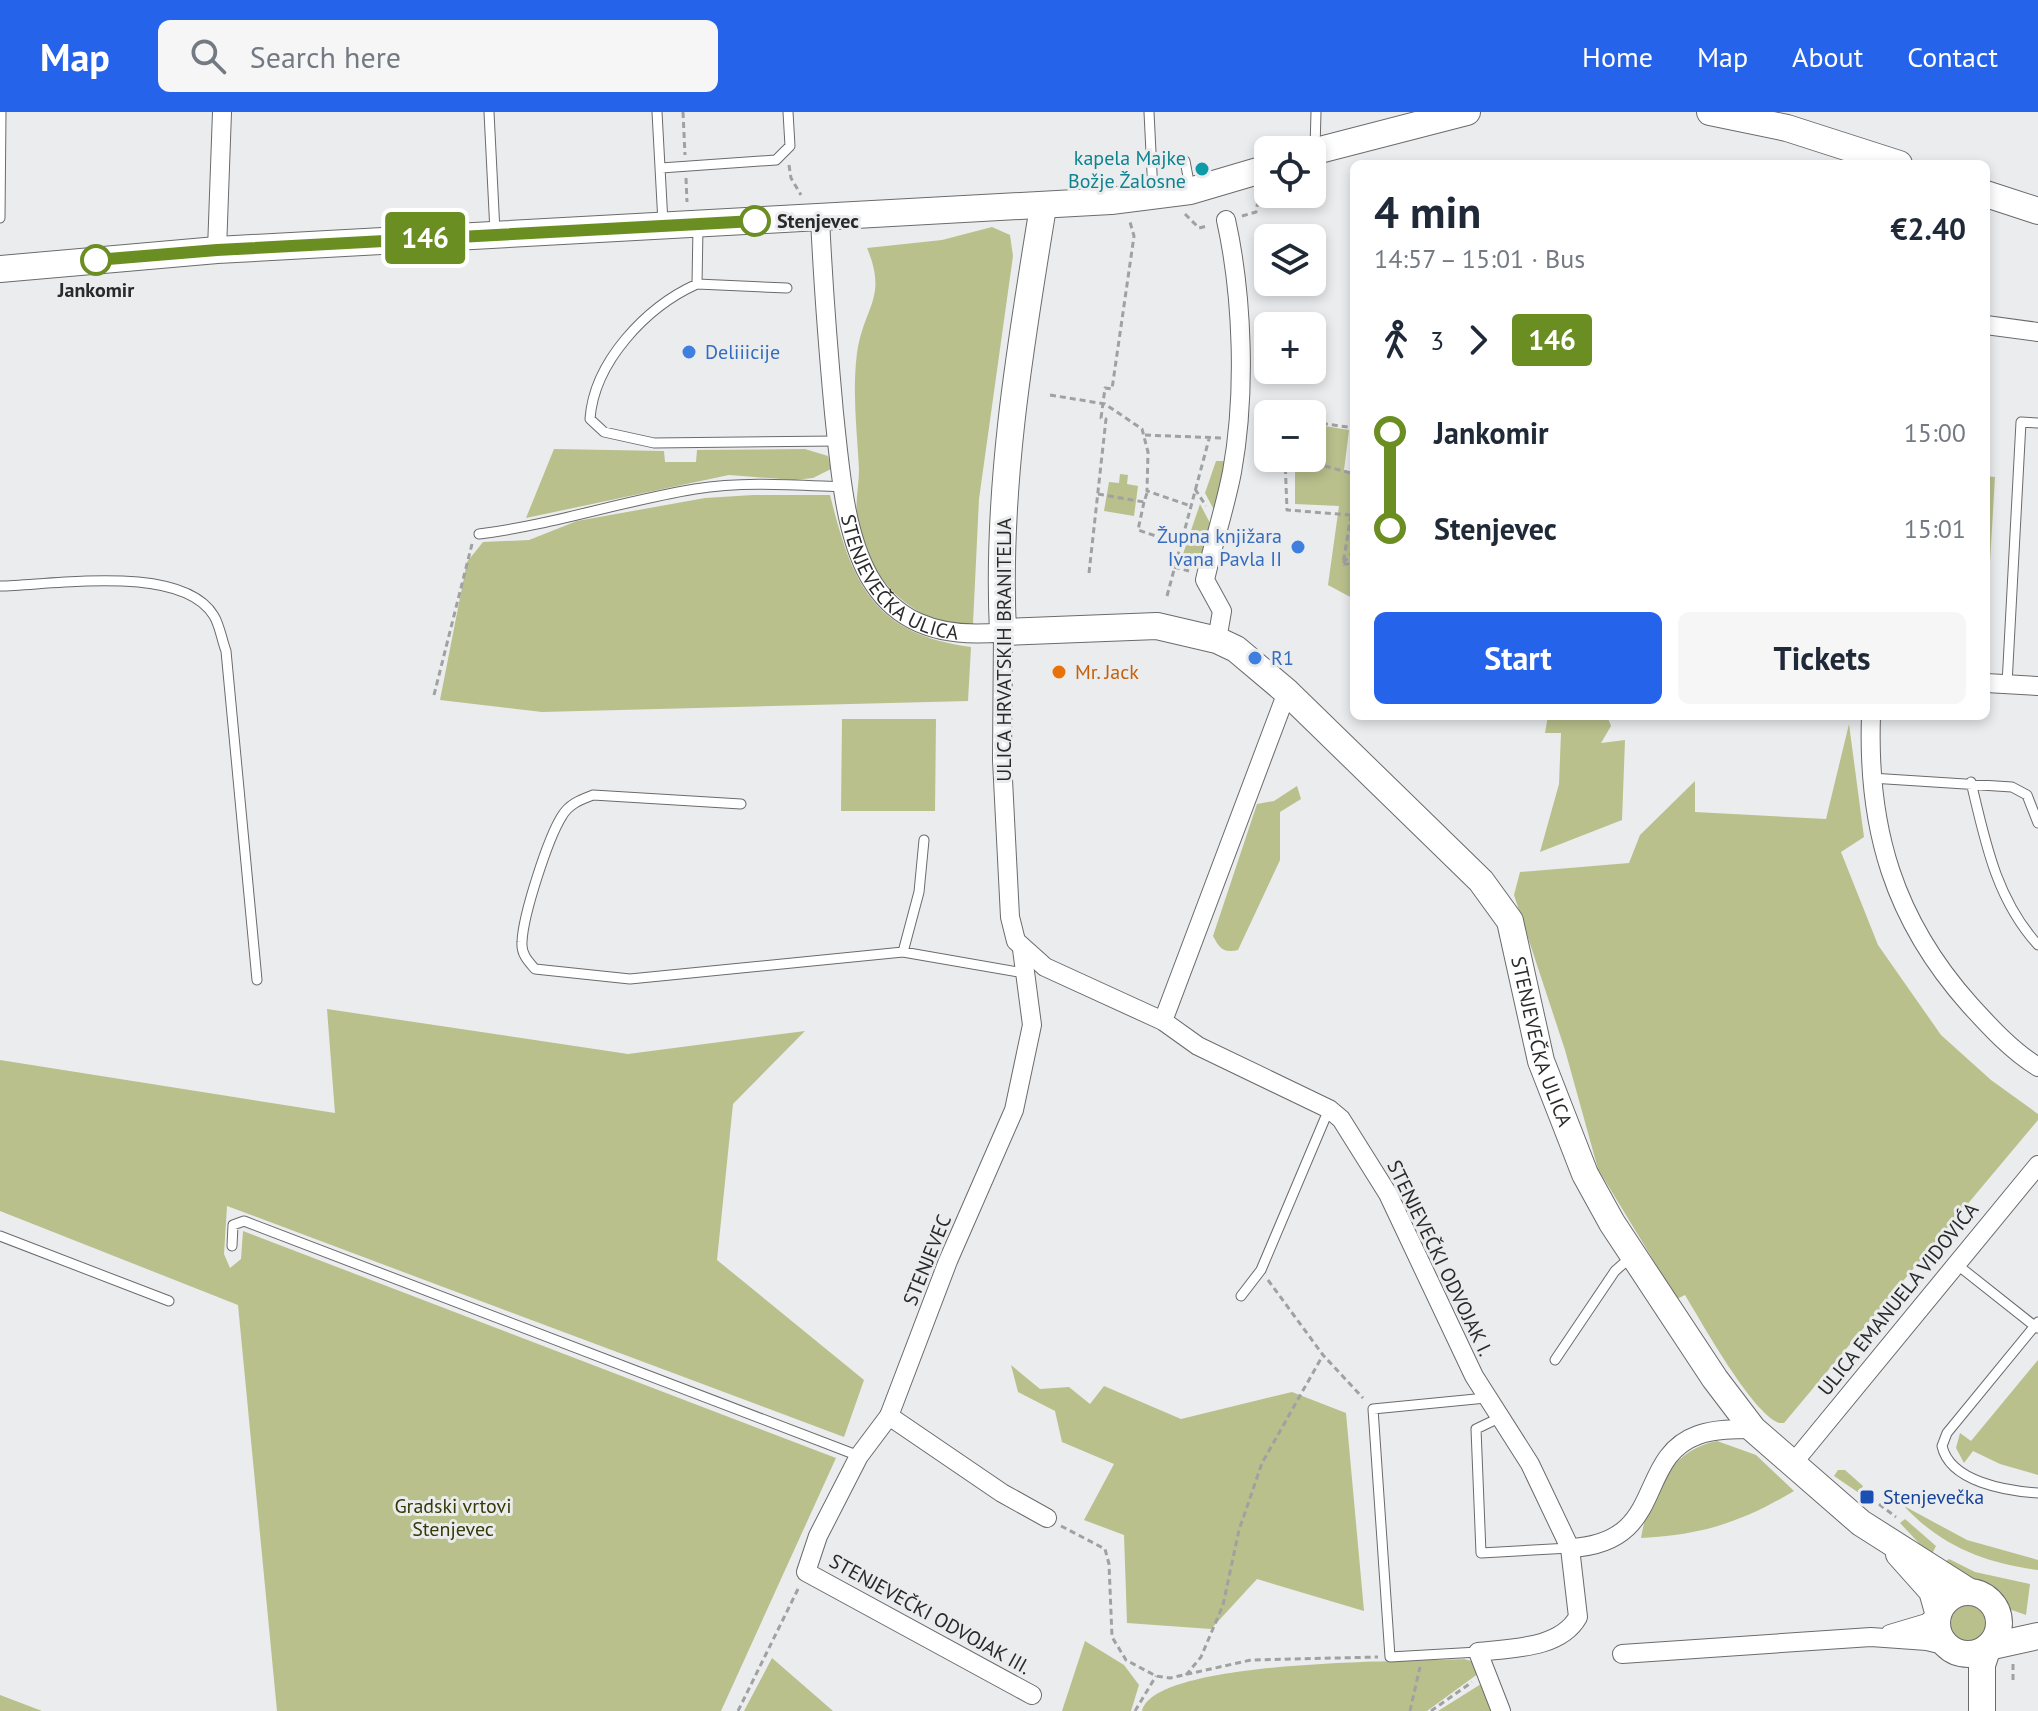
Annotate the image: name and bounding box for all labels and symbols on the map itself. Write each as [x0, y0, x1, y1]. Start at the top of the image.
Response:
place label: kapela Majke Božje Žalosne [1068, 145, 1186, 194]
marker: kapela Majke Božje Žalosne [1193, 160, 1211, 178]
marker: Stenjevec [740, 206, 770, 236]
place label: Stenjevec [777, 208, 859, 234]
line badge: 146 [379, 212, 471, 264]
marker: Jankomir [81, 245, 111, 275]
place label: Jankomir [57, 277, 134, 303]
place label: Deliiicije [705, 339, 780, 365]
marker: Deliiicije [680, 343, 698, 361]
street label: STENJEVEČKA ULICA [835, 512, 960, 646]
street label: ULICA HRVATSKIH BRANITELJA [991, 518, 1017, 782]
place label: Župna knjižara Ivana Pavla II [1157, 523, 1282, 572]
marker: Župna knjižara Ivana Pavla II [1289, 538, 1307, 556]
place label: R1 [1271, 645, 1294, 671]
marker: R1 [1246, 649, 1264, 667]
place label: Mr. Jack [1075, 659, 1139, 685]
marker: Mr. Jack [1050, 663, 1068, 681]
street label: STENJEVEČKA ULICA [1505, 954, 1578, 1130]
street label: STENJEVEČKI ODVOJAK I. [1381, 1156, 1499, 1360]
street label: ULICA EMANUELA VIDOVIĆA [1812, 1197, 1984, 1401]
street label: STENJEVEC [897, 1211, 957, 1309]
place label: Stenjevečka [1883, 1484, 1984, 1510]
marker: Stenjevečka [1858, 1488, 1876, 1506]
park label: Gradski vrtovi Stenjevec [394, 1493, 512, 1542]
street label: STENJEVEČKI ODVOJAK III. [825, 1548, 1035, 1680]

